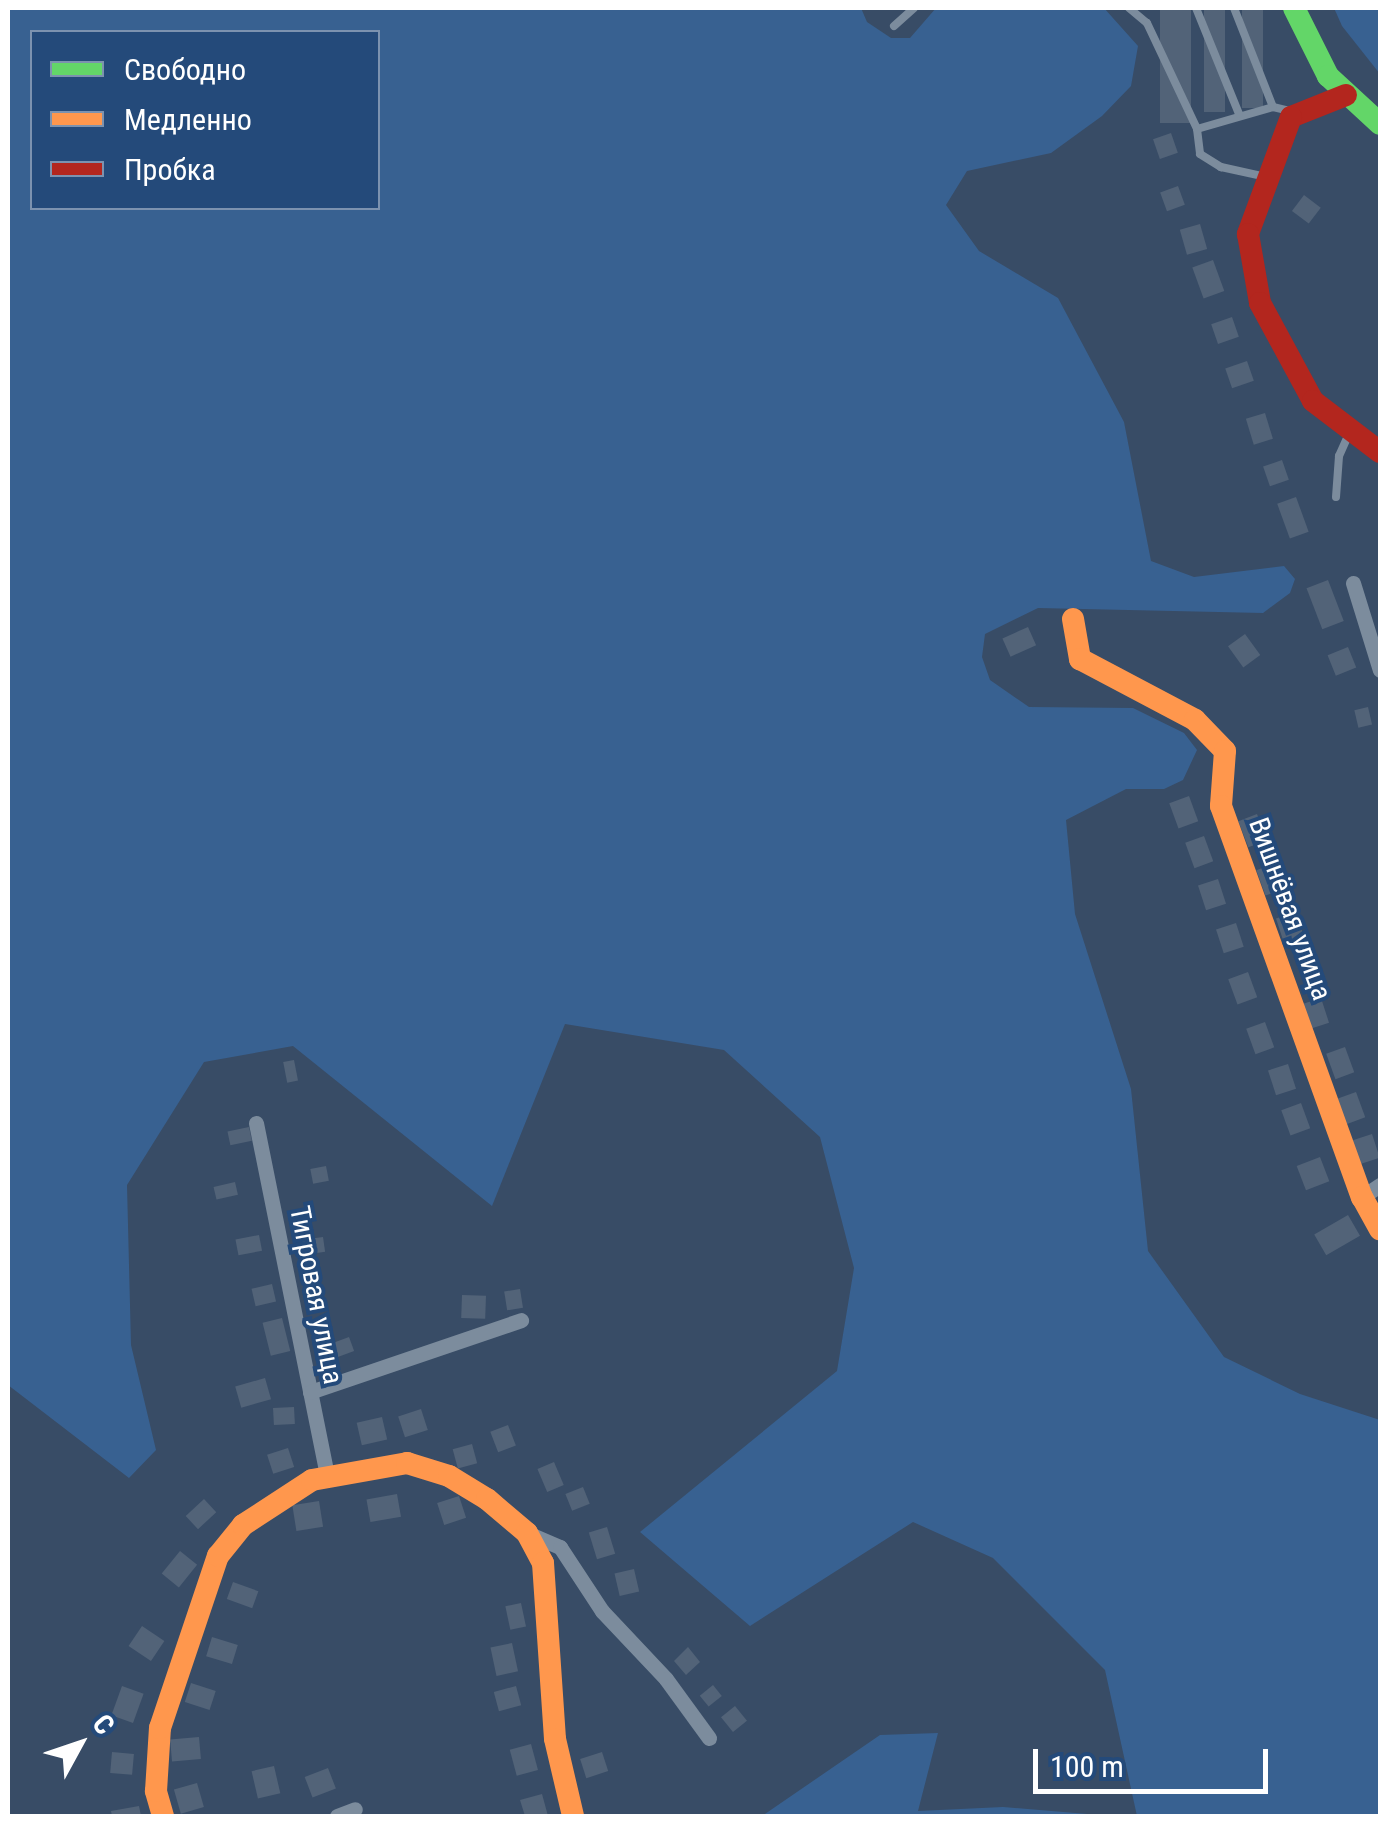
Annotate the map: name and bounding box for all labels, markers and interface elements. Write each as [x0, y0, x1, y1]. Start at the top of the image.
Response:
legend [30, 30, 380, 210]
text: Свободно [124, 52, 246, 87]
text: Медленно [124, 102, 252, 137]
text: Пробка [124, 152, 216, 187]
street label: Вишнёвая улица [1241, 813, 1339, 1005]
street label: Тигровая улица [282, 1203, 350, 1387]
north arrow [30, 1694, 130, 1794]
text: С [86, 1708, 121, 1741]
scale bar [1038, 1729, 1273, 1791]
text: 100 m [1050, 1749, 1124, 1784]

